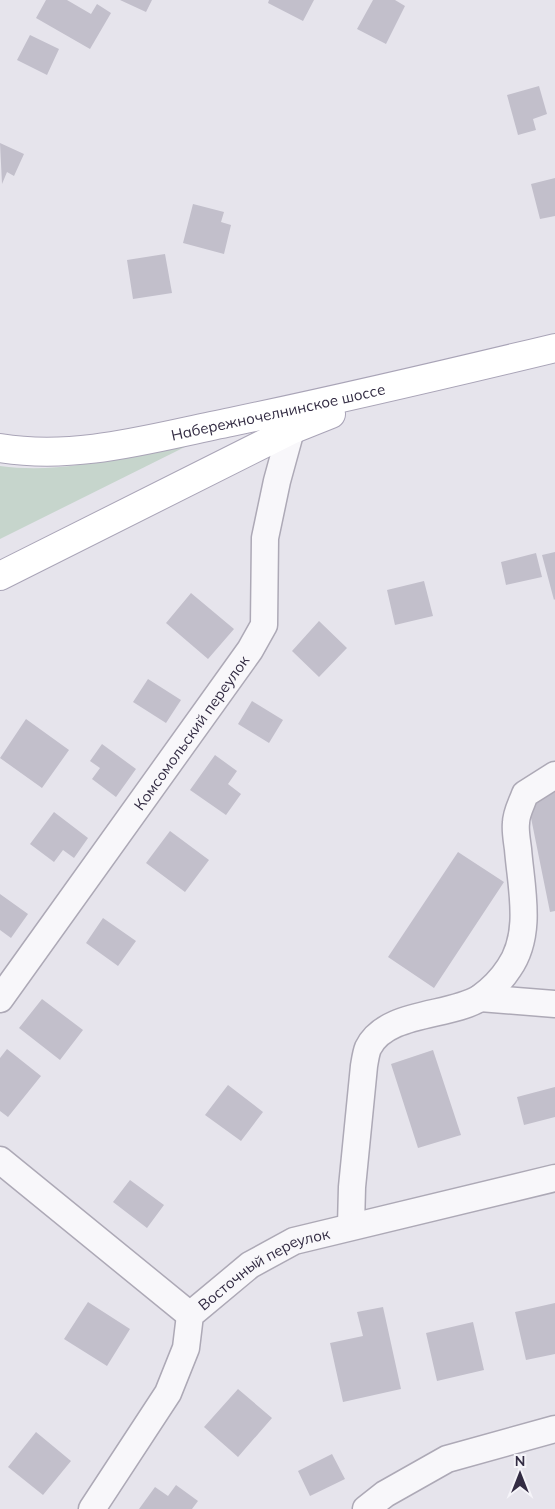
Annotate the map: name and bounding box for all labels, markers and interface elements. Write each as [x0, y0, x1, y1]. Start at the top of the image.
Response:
street label: Набережночелнинское шоссе [169, 379, 387, 444]
street label: Комсомольский переулок [129, 650, 253, 813]
street label: Восточный переулок [194, 1223, 332, 1314]
north arrow [495, 1449, 545, 1499]
text: N [515, 1452, 525, 1470]

